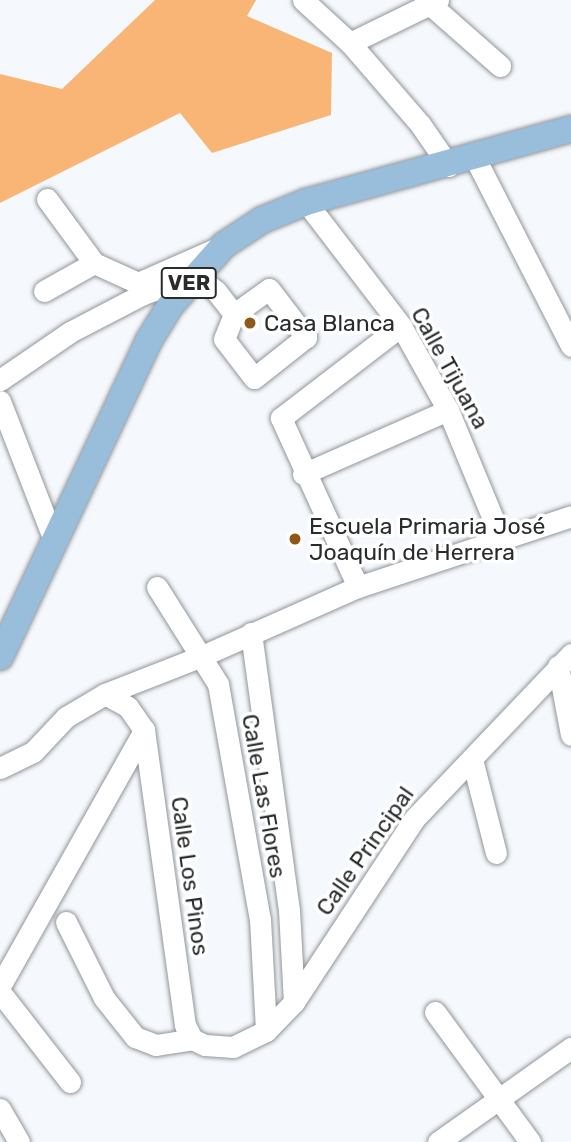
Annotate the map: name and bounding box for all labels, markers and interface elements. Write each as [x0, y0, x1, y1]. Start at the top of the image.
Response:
road number: VER [159, 266, 219, 300]
street label: Calle Tijuana [405, 302, 495, 434]
place label: Casa Blanca [264, 309, 395, 337]
marker: Casa Blanca [242, 315, 258, 331]
place label: Escuela Primaria José Joaquín de Herrera [309, 512, 545, 566]
marker: Escuela Primaria José Joaquín de Herrera [287, 531, 303, 547]
street label: Calle Las Flores [236, 712, 292, 880]
street label: Calle Principal [310, 781, 420, 921]
street label: Calle Los Pinos [165, 795, 215, 957]

